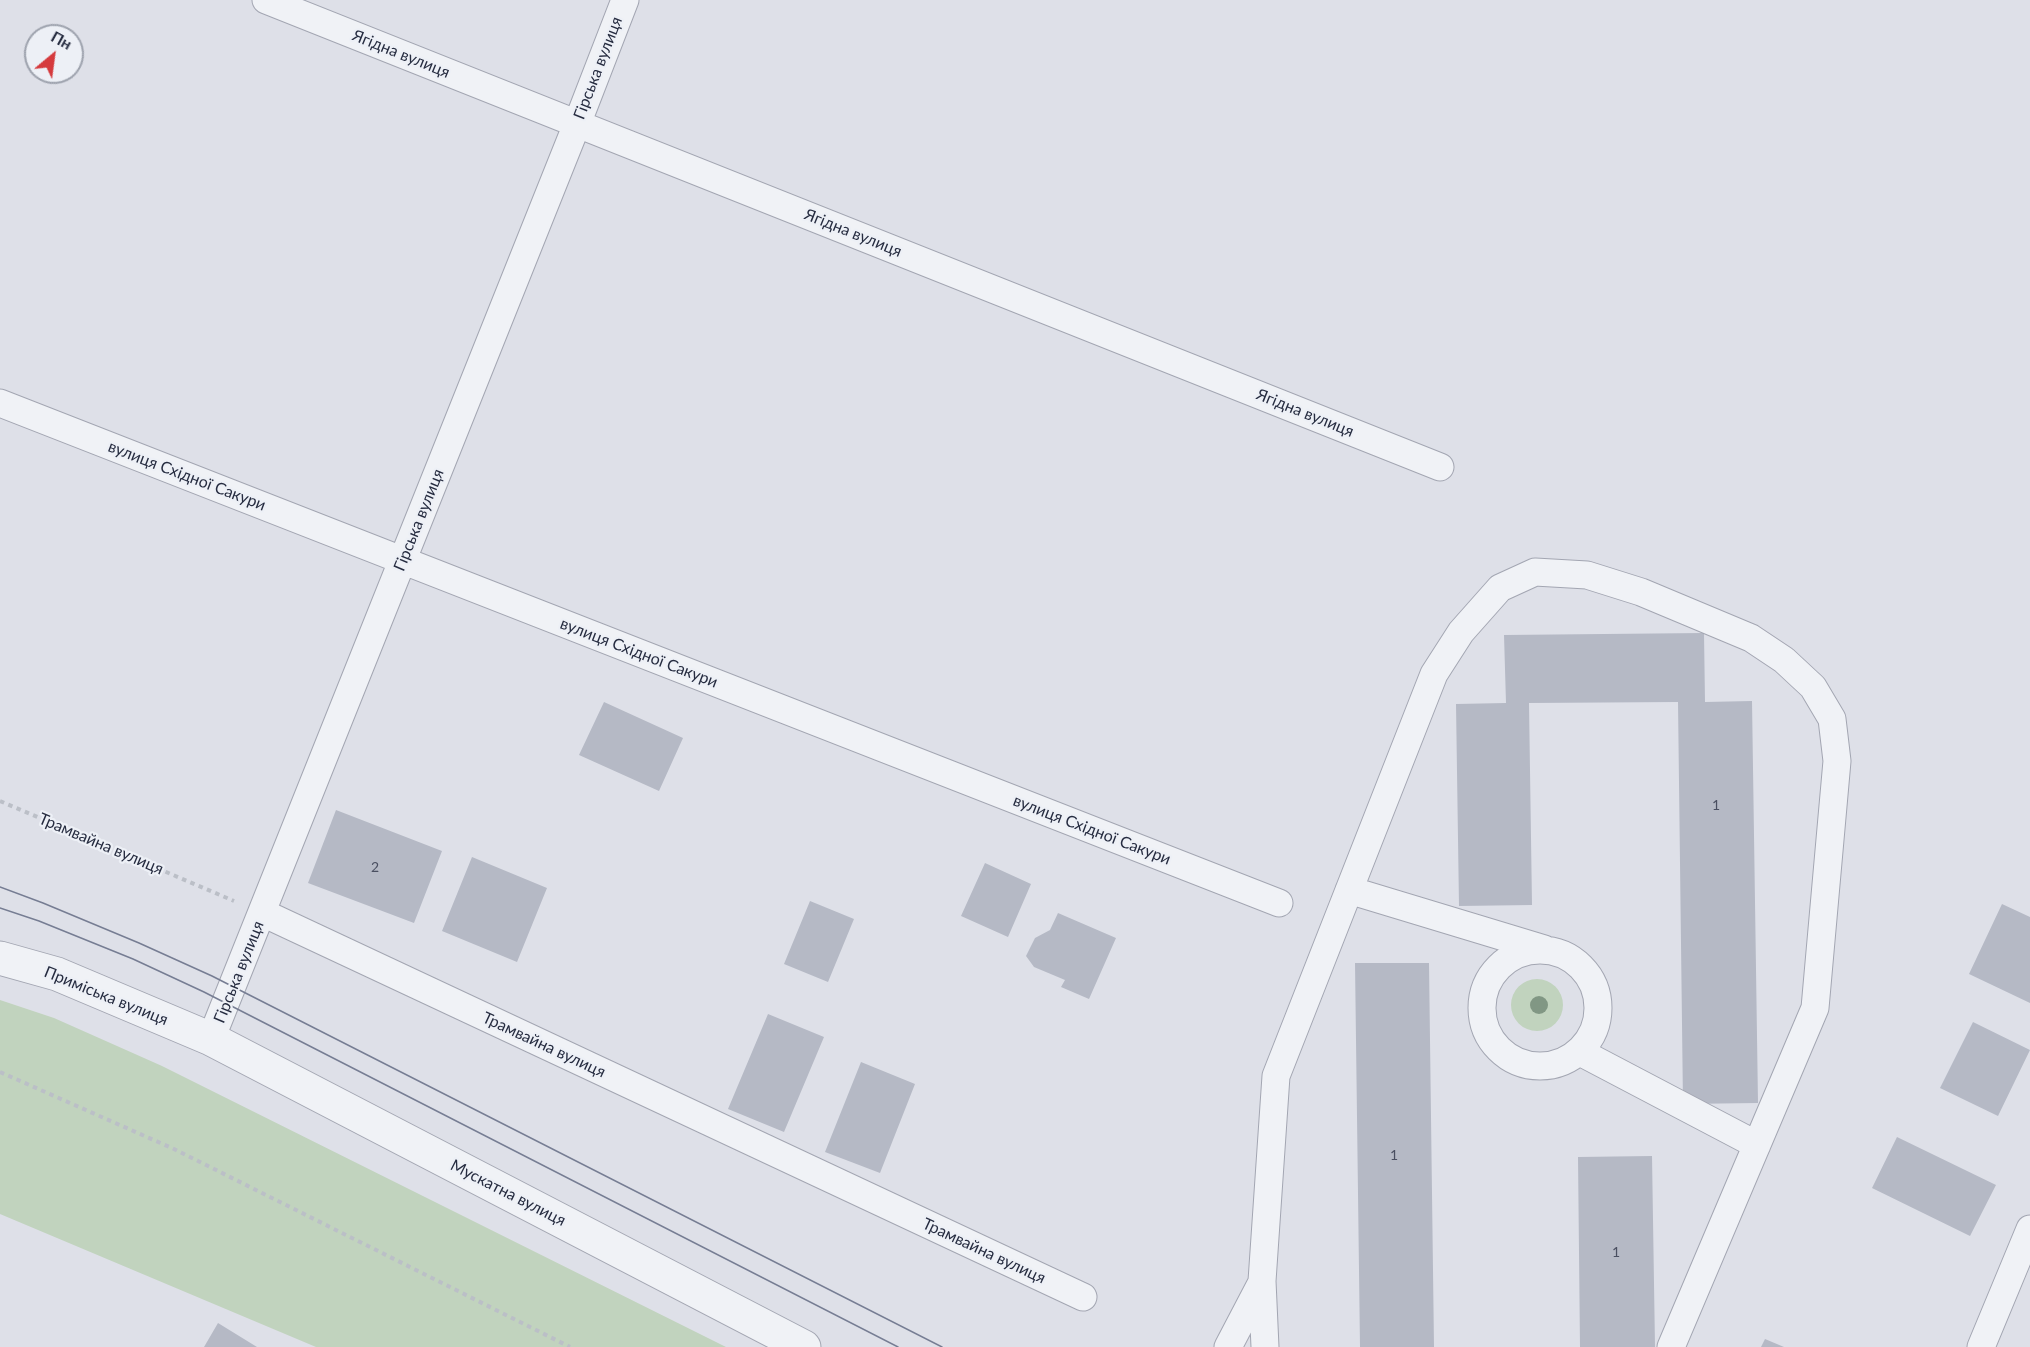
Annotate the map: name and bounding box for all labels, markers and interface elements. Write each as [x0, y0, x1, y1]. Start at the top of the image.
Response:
street label: Гірська вулиця [570, 14, 626, 122]
north arrow [24, 24, 84, 84]
text: Пн [48, 26, 76, 53]
street label: Ягідна вулиця [350, 26, 452, 82]
street label: Ягідна вулиця [802, 205, 904, 261]
street label: Ягідна вулиця [1254, 385, 1356, 441]
street label: вулиця Східної Сакури [106, 437, 268, 515]
street label: Гірська вулиця [390, 466, 448, 574]
street label: вулиця Східної Сакури [558, 614, 720, 692]
street label: вулиця Східної Сакури [1011, 791, 1173, 869]
house number: 1 [1712, 797, 1720, 813]
street label: Трамвайна вулиця [36, 809, 166, 879]
house number: 2 [371, 859, 379, 875]
street label: Гірська вулиця [210, 918, 268, 1026]
street label: Приміська вулиця [41, 962, 171, 1030]
street label: Трамвайна вулиця [479, 1008, 609, 1082]
house number: 1 [1390, 1147, 1398, 1163]
street label: Мускатна вулиця [447, 1156, 569, 1230]
street label: Трамвайна вулиця [919, 1214, 1049, 1288]
house number: 1 [1612, 1244, 1620, 1260]

